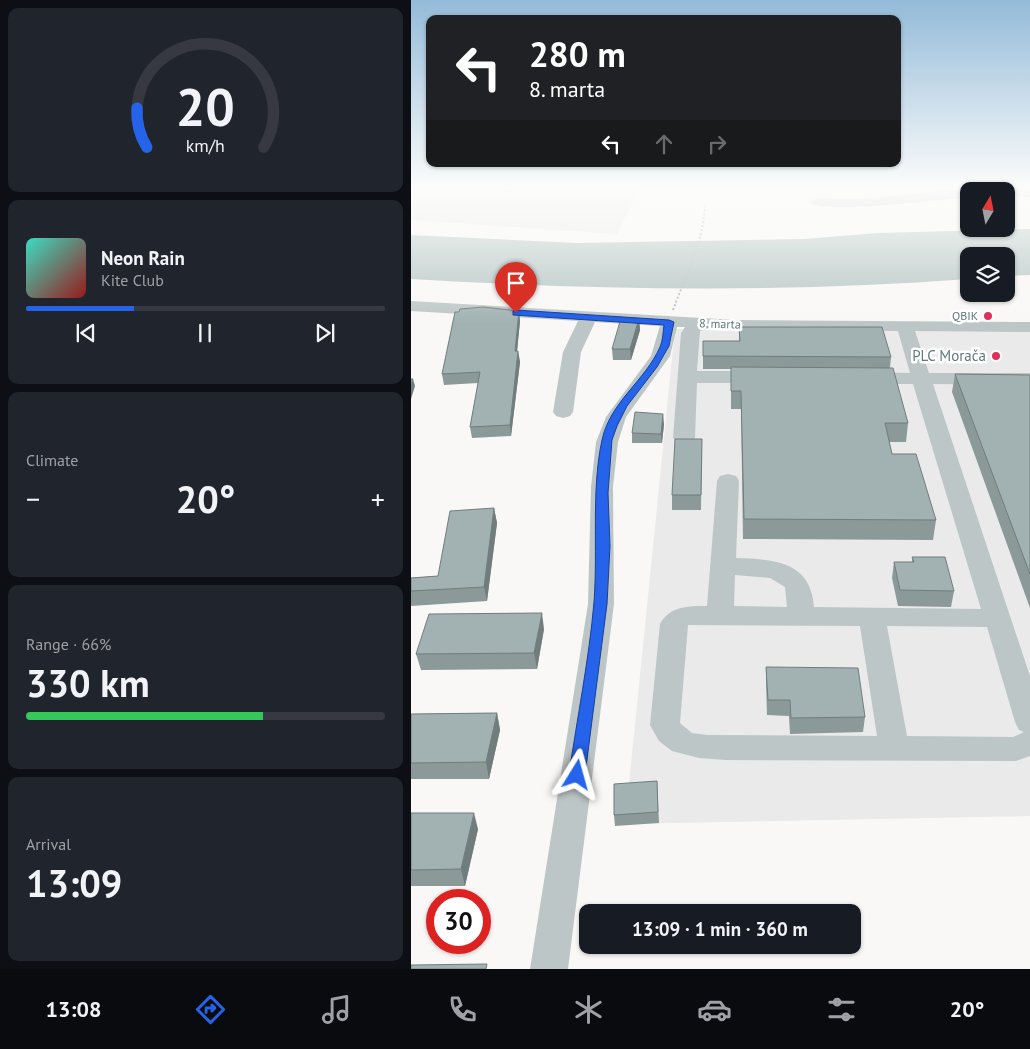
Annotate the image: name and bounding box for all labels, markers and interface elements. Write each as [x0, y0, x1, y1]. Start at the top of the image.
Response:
text: 280 m [529, 31, 626, 77]
icon: left [446, 35, 511, 100]
text: 20 [176, 73, 235, 140]
text: 8. marta [529, 75, 605, 103]
icon: left [597, 130, 625, 158]
icon: ahead [650, 130, 678, 158]
icon: right [703, 130, 731, 158]
text: km/h [186, 134, 225, 157]
north arrow [960, 182, 1015, 238]
map controls [960, 182, 1015, 302]
text: Neon Rain [101, 246, 185, 270]
button: layers [960, 247, 1015, 302]
pin [495, 262, 537, 313]
icon: arrive [502, 269, 530, 297]
text: Kite Club [101, 270, 164, 290]
place label: QBIK [952, 308, 978, 323]
marker: QBIK [982, 310, 994, 322]
street label: 8. marta [699, 315, 741, 332]
icon: previous [72, 319, 100, 347]
icon: pause [191, 319, 219, 347]
icon: next [311, 319, 339, 347]
place label: PLC Morača [912, 346, 986, 365]
marker: PLC Morača [990, 350, 1002, 362]
text: Climate [26, 450, 78, 470]
text: 20° [176, 474, 235, 523]
text: − [26, 480, 40, 517]
text: + [371, 480, 385, 517]
text: Range · 66% [26, 634, 111, 654]
text: 330 km [26, 658, 150, 707]
position arrow [550, 748, 602, 800]
text: Arrival [26, 834, 71, 854]
text: 13:09 [26, 858, 122, 907]
speed limit sign: 30 [426, 889, 491, 954]
text: 13:09 · 1 min · 360 m [632, 917, 808, 941]
icon: directions [193, 992, 228, 1027]
icon: music [319, 992, 354, 1027]
icon: phone [445, 992, 480, 1027]
icon: climate [571, 992, 606, 1027]
icon: car [697, 992, 732, 1027]
icon: filters [824, 992, 859, 1027]
text: 13:08 [46, 995, 101, 1023]
text: 20° [950, 995, 984, 1023]

